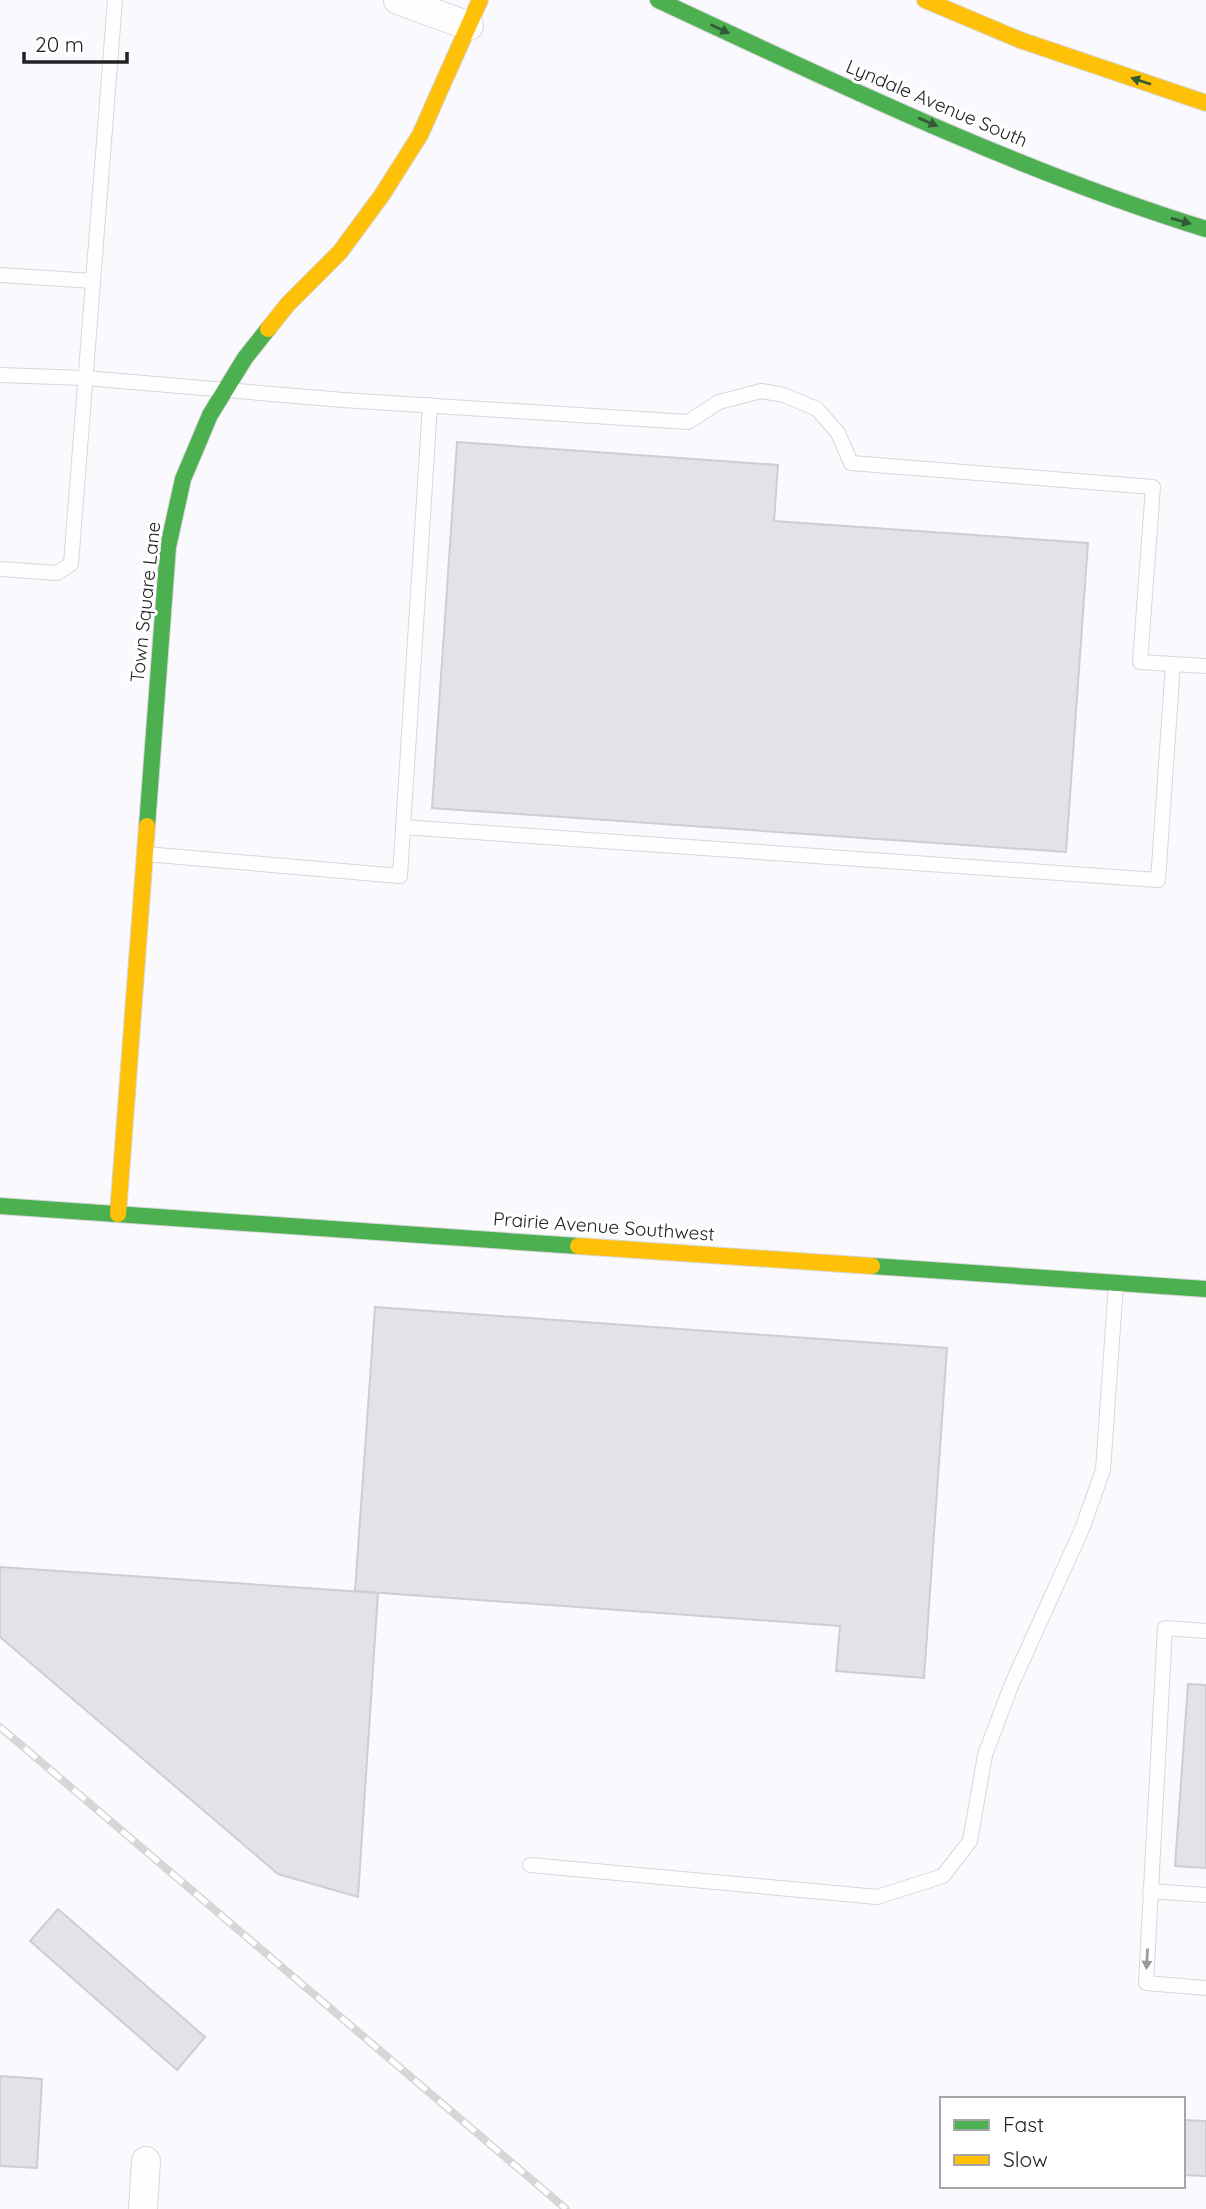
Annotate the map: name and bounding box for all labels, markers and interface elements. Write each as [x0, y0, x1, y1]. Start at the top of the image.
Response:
scale bar [24, 21, 128, 65]
one-way arrow [710, 23, 730, 35]
text: 20 m [35, 31, 84, 57]
street label: Lyndale Avenue South [843, 54, 1031, 152]
one-way arrow [1131, 76, 1152, 86]
one-way arrow [917, 117, 938, 128]
one-way arrow [1171, 217, 1192, 227]
street label: Town Square Lane [125, 520, 165, 684]
street label: Prairie Avenue Southwest [492, 1206, 716, 1246]
one-way arrow [1141, 1948, 1152, 1970]
legend [940, 2097, 1185, 2188]
text: Fast [1003, 2111, 1044, 2137]
text: Slow [1003, 2146, 1048, 2172]

